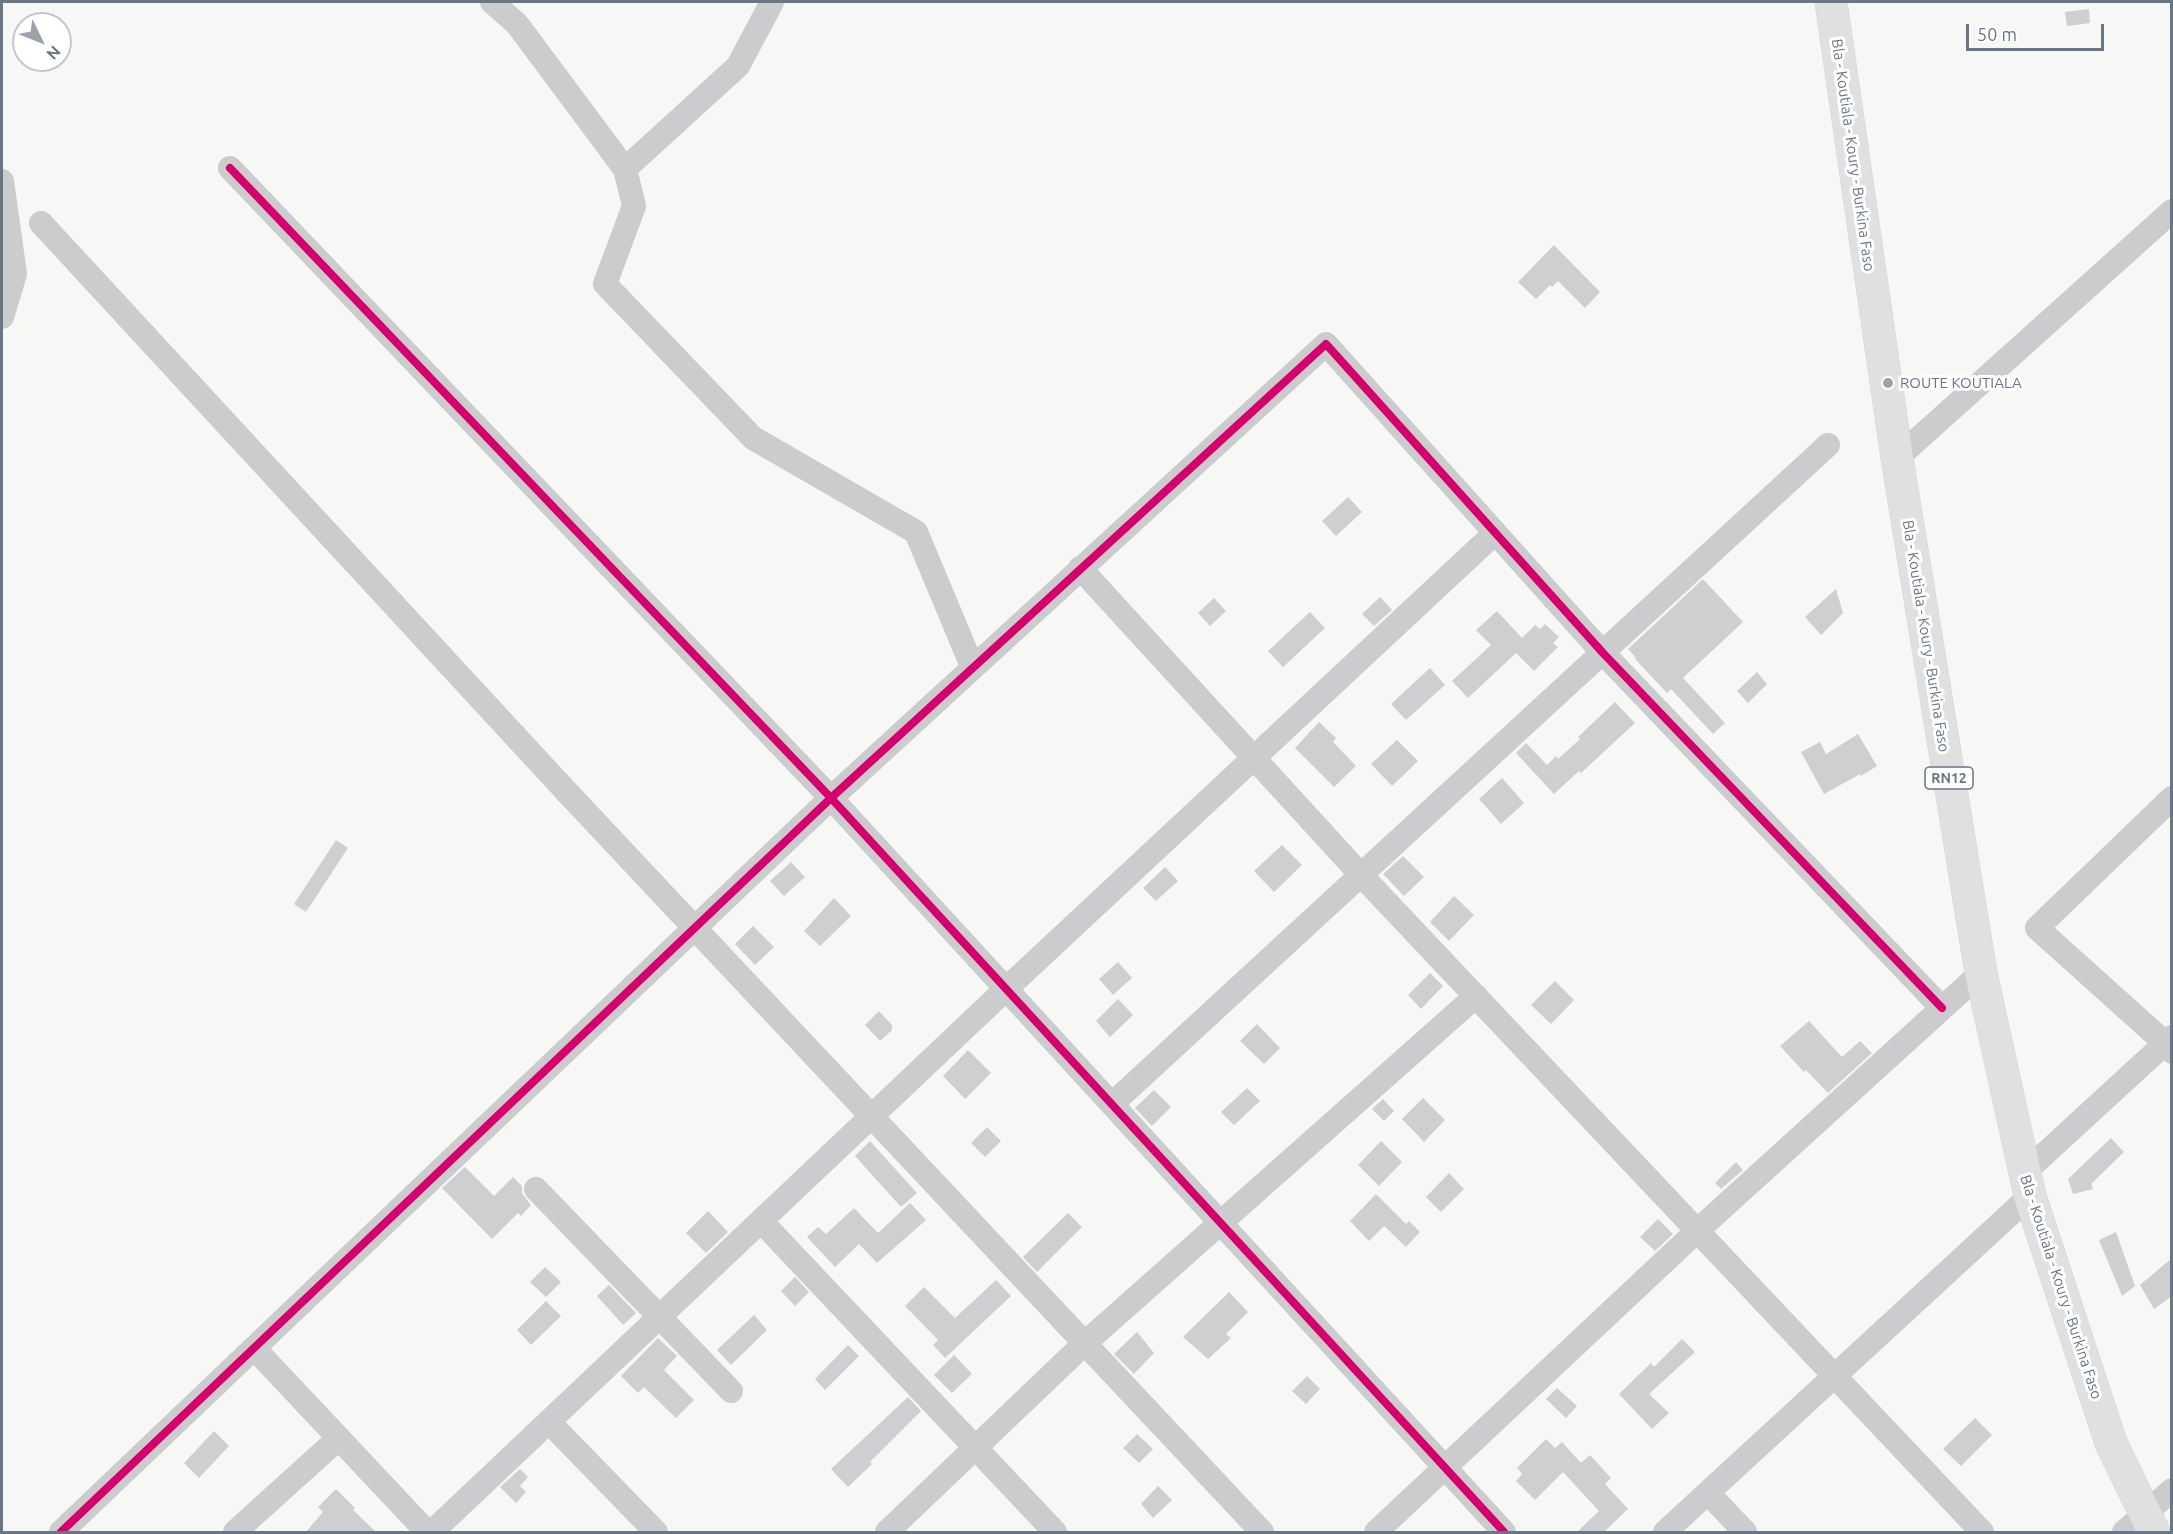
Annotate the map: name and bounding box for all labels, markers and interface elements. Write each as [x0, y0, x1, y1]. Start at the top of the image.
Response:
north arrow [12, 12, 72, 72]
scale bar [1969, 12, 2107, 50]
text: 50 m [1977, 24, 2017, 44]
street label: Bla - Koutiala - Koury - Burkina Faso [1828, 38, 1878, 272]
text: N [43, 42, 64, 63]
place label: ROUTE KOUTIALA [1900, 374, 2022, 392]
marker: ROUTE KOUTIALA [1881, 376, 1895, 390]
street label: Bla - Koutiala - Koury - Burkina Faso [1899, 519, 1953, 753]
road number: RN12 [1925, 767, 1973, 789]
street label: Bla - Koutiala - Koury - Burkina Faso [2016, 1173, 2106, 1401]

